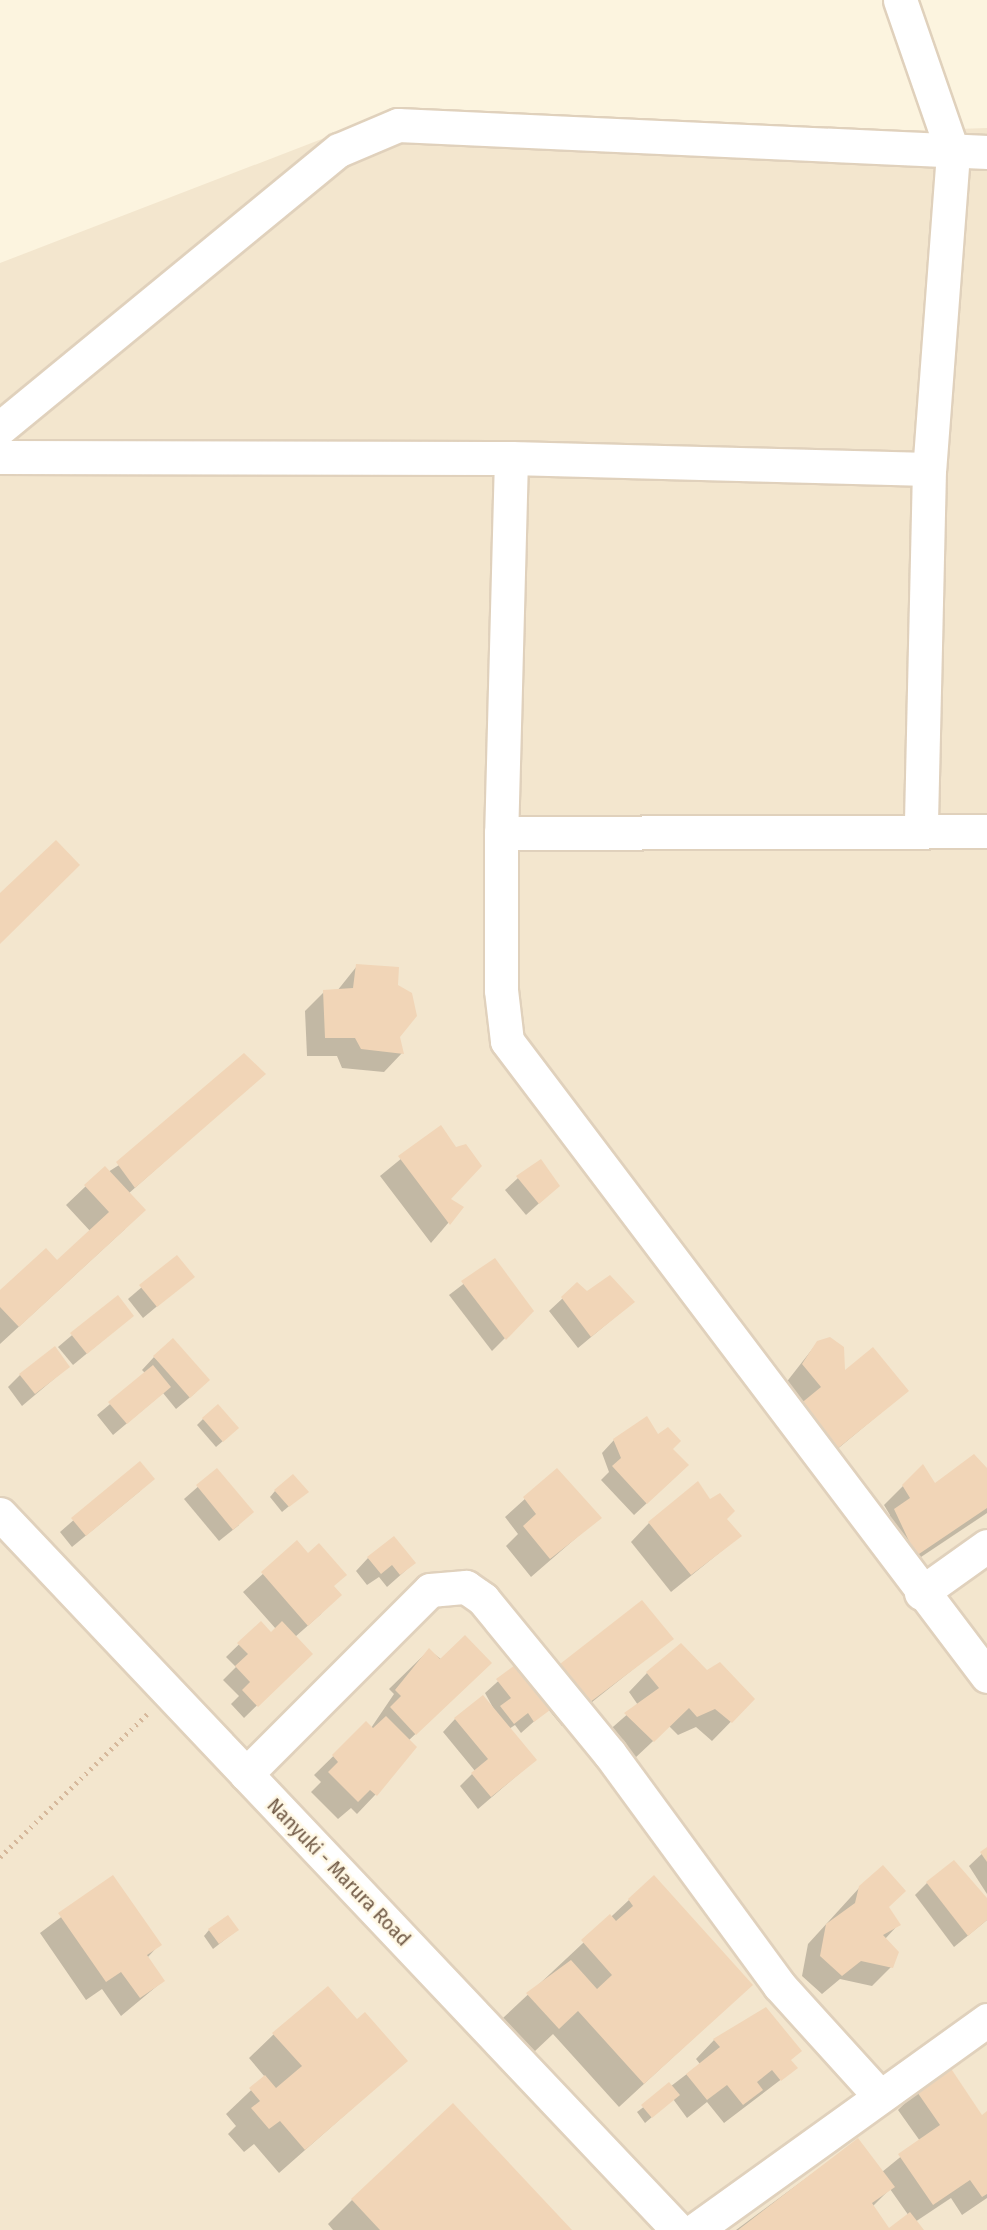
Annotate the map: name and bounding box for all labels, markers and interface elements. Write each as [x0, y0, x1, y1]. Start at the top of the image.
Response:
street label: Nanyuki - Marura Road [262, 1793, 416, 1951]

